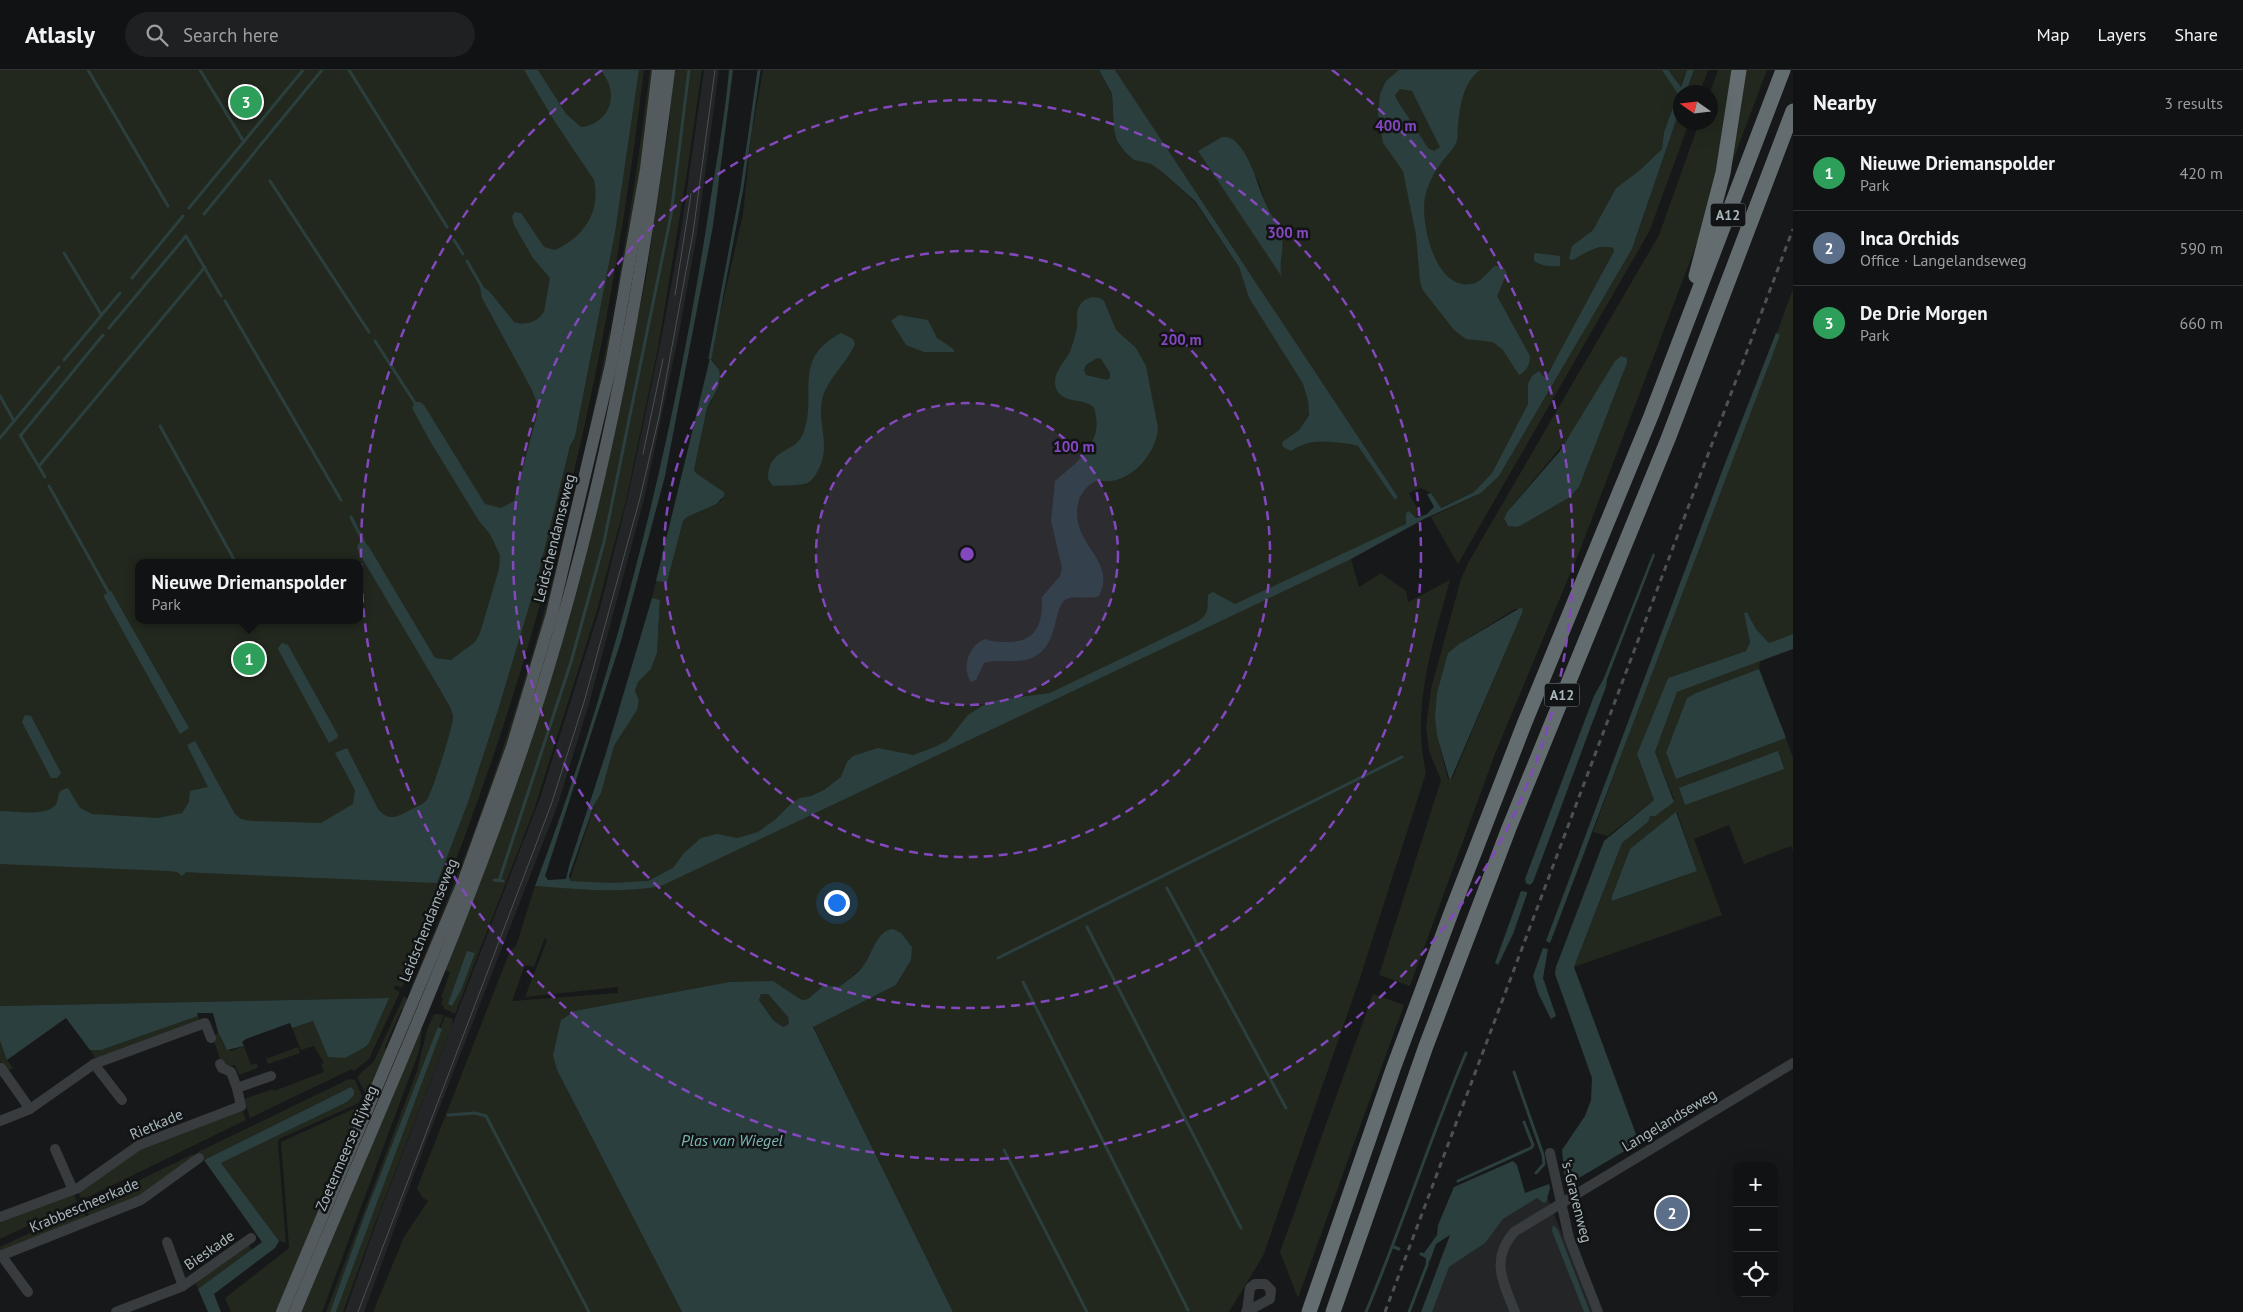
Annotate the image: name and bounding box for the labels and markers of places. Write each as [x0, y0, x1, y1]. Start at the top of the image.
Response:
pin: 3 [230, 83, 262, 121]
centre of rings [958, 545, 976, 563]
pin: 1 [233, 640, 265, 678]
pin: 2 [1656, 1194, 1688, 1232]

